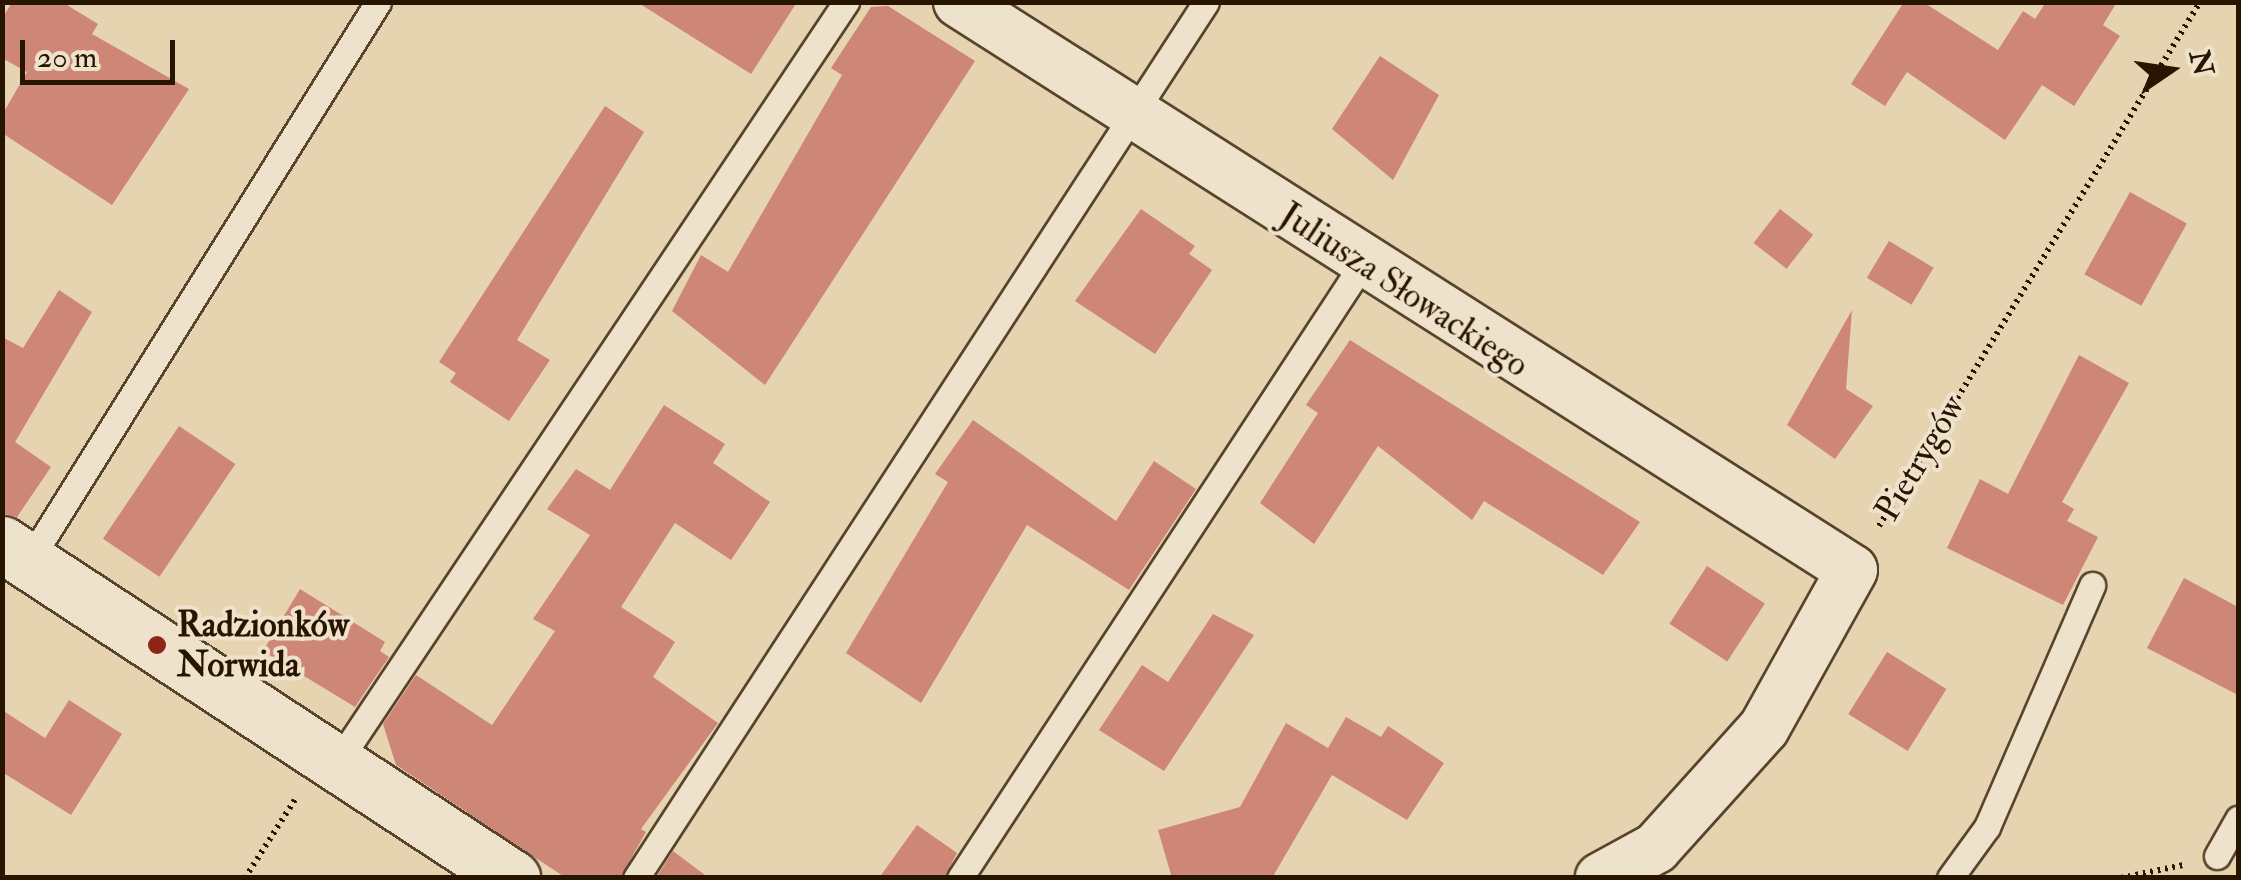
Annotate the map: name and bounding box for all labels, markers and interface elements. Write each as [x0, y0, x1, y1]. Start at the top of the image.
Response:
scale bar [25, 20, 180, 82]
north arrow [2121, 20, 2221, 120]
text: 20 m [37, 39, 97, 76]
text: N [2181, 47, 2221, 79]
street label: Juliusza Słowackiego [1272, 194, 1536, 386]
street label: Pietrygów [1866, 388, 1974, 528]
place label: Radzionków Norwida [177, 604, 349, 686]
marker: Radzionków Norwida [146, 634, 168, 656]

